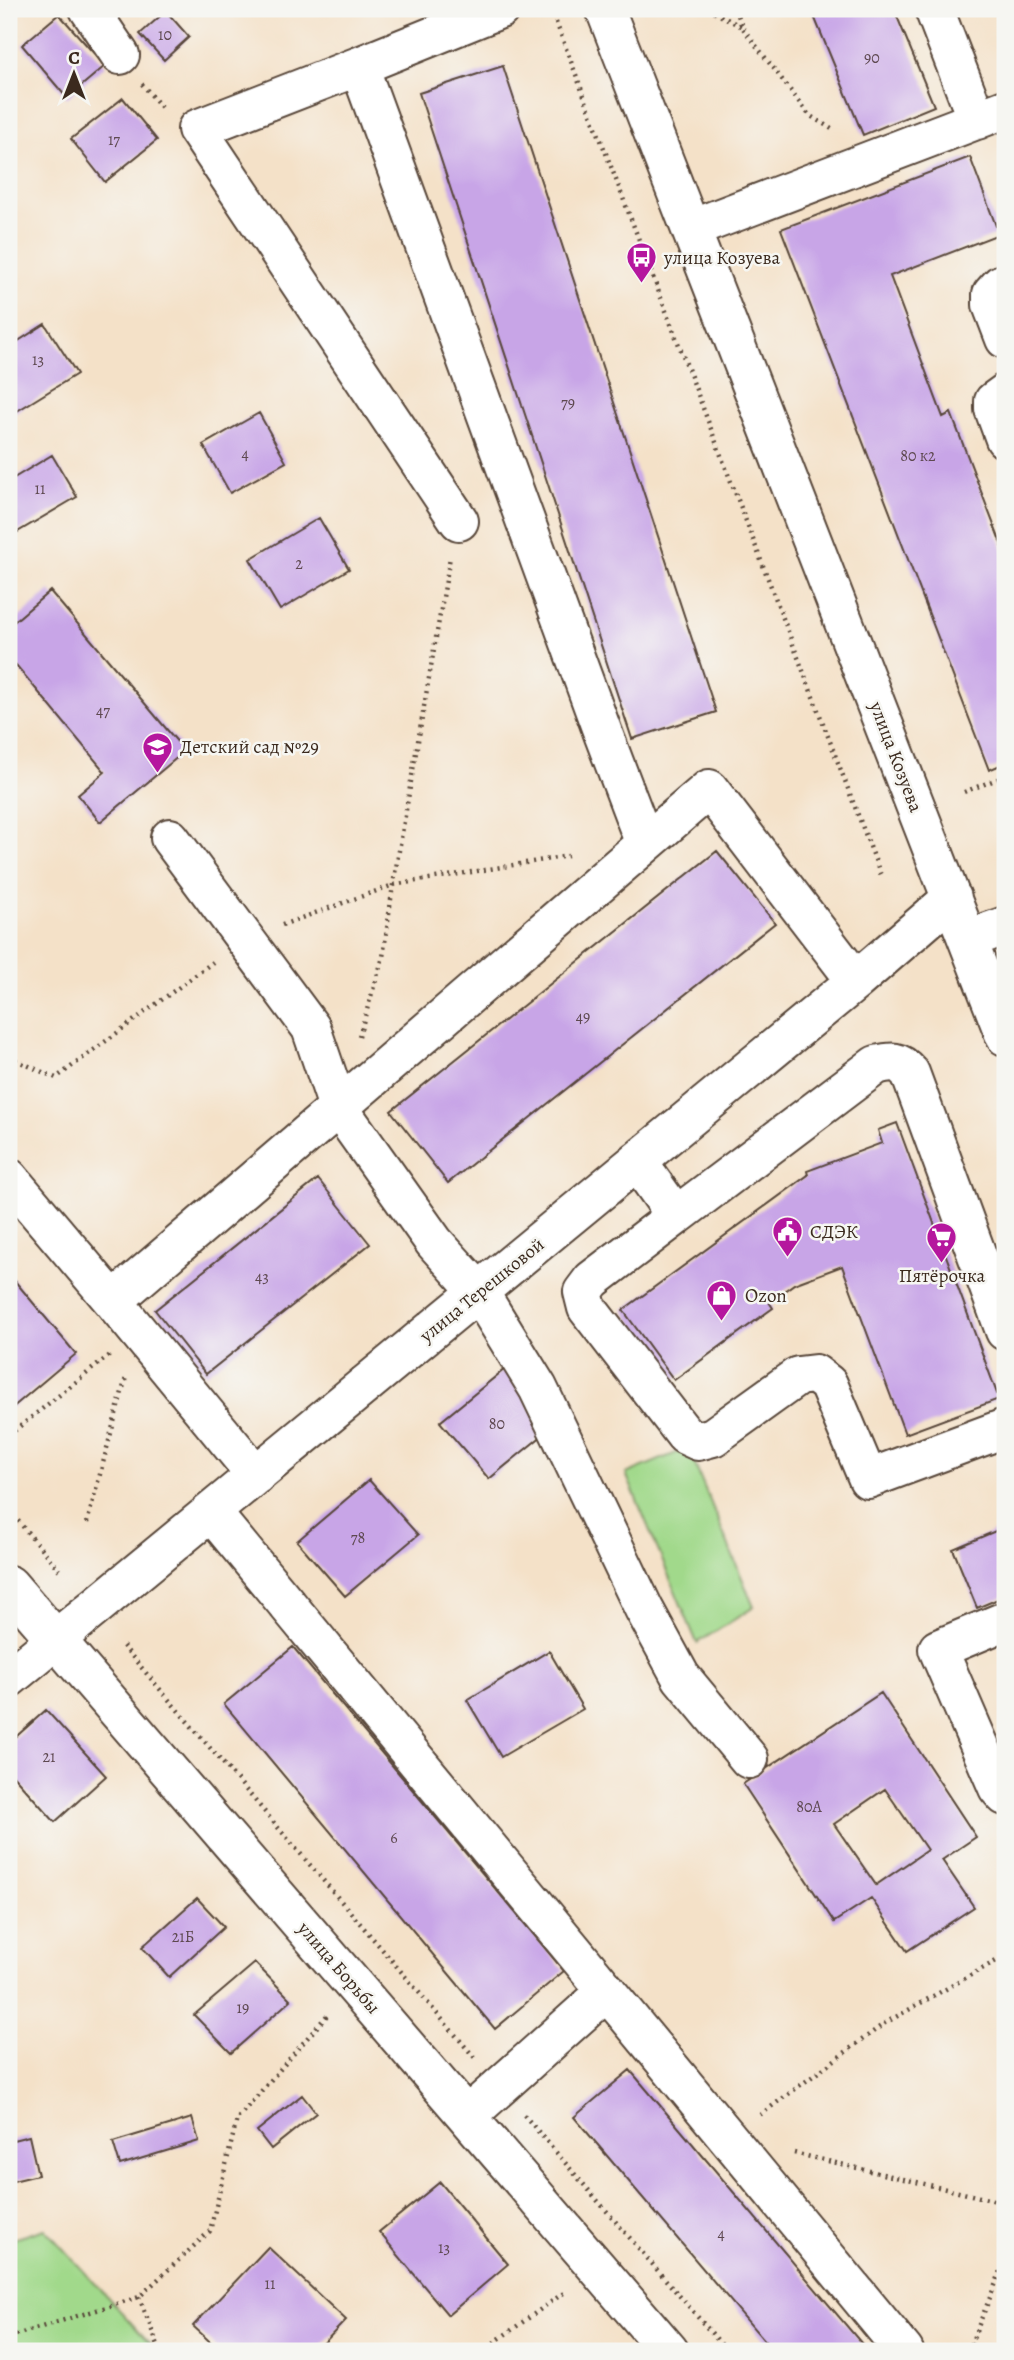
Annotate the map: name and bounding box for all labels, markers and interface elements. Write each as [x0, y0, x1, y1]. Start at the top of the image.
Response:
house number: 10 [158, 24, 172, 46]
north arrow [38, 38, 108, 108]
text: С [68, 45, 80, 71]
house number: 90 [864, 47, 880, 69]
house number: 17 [108, 129, 120, 151]
bus stop icon: улица Козуева [624, 241, 658, 285]
place label: улица Козуева [663, 245, 781, 271]
house number: 13 [32, 349, 44, 371]
house number: 79 [561, 392, 575, 414]
house number: 4 [241, 443, 249, 465]
house number: 80 к2 [900, 445, 936, 467]
house number: 11 [35, 478, 46, 500]
house number: 2 [295, 553, 303, 575]
street label: улица Козуева [863, 697, 929, 816]
house number: 47 [96, 700, 110, 722]
school or university icon: Детский сад №29 [140, 730, 174, 774]
place label: Детский сад №29 [180, 734, 319, 760]
house number: 49 [576, 1006, 590, 1028]
public building icon: СДЭК [770, 1215, 804, 1259]
place label: СДЭК [810, 1219, 858, 1245]
supermarket icon: Пятёрочка [925, 1220, 959, 1264]
street label: улица Терешковой [413, 1232, 550, 1349]
place label: Пятёрочка [899, 1263, 986, 1289]
house number: 43 [255, 1266, 269, 1288]
shop icon: Ozon [705, 1279, 739, 1323]
place label: Ozon [745, 1283, 787, 1309]
house number: 80 [489, 1413, 505, 1435]
house number: 78 [351, 1527, 365, 1549]
house number: 21 [42, 1746, 56, 1768]
house number: 80А [796, 1796, 822, 1818]
house number: 6 [390, 1827, 398, 1849]
street label: улица Борьбы [291, 1916, 386, 2020]
house number: 21Б [172, 1926, 194, 1948]
house number: 19 [237, 1997, 249, 2019]
house number: 4 [717, 2223, 725, 2245]
house number: 13 [438, 2237, 450, 2259]
house number: 11 [265, 2273, 276, 2295]

